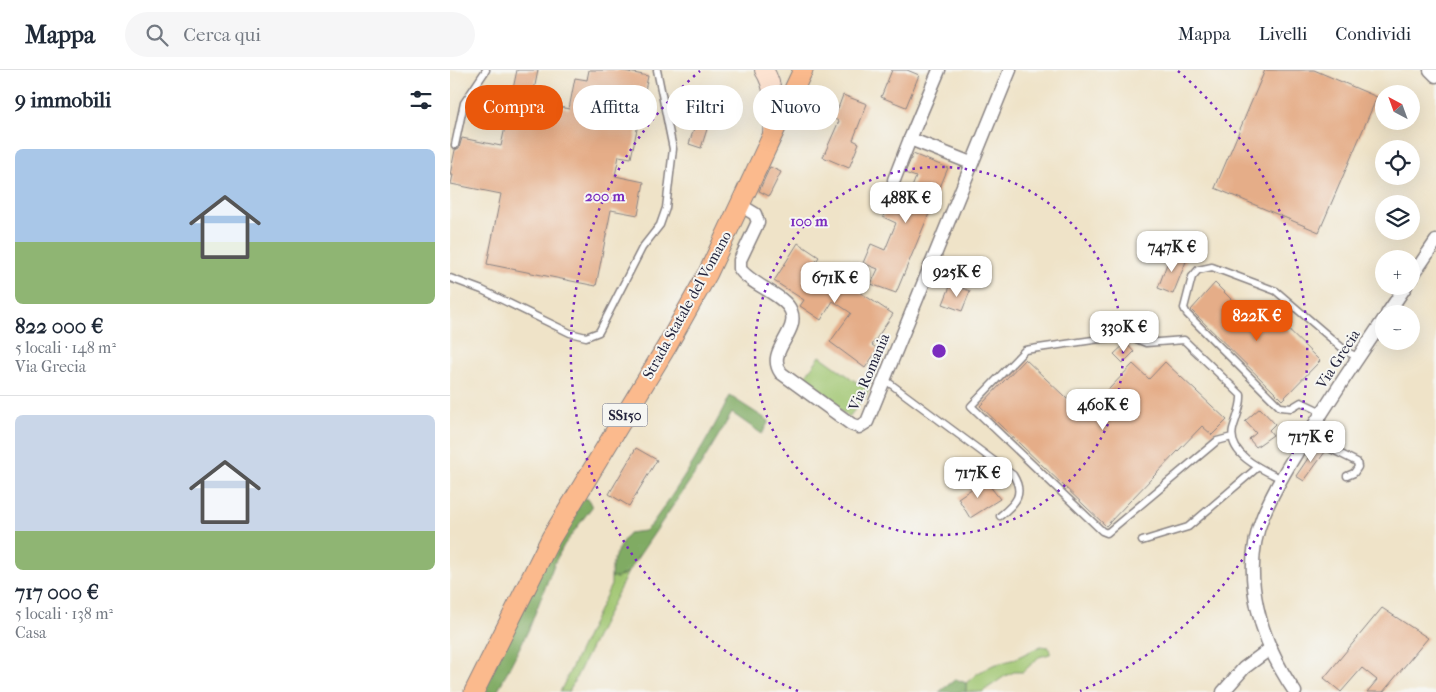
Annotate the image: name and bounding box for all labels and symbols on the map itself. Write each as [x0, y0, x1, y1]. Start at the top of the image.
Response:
north arrow [1375, 85, 1420, 130]
pin: 488K € [865, 182, 947, 224]
text: 200 m [585, 187, 625, 205]
text: 100 m [790, 212, 828, 230]
street label: Strada Statale del Vomano [639, 227, 735, 382]
pin: 747K € [1131, 230, 1213, 273]
pin: 925K € [916, 256, 998, 298]
pin: 671K € [794, 262, 876, 304]
pin: 822K € [1216, 300, 1298, 342]
pin: 330K € [1083, 310, 1165, 353]
street label: Via Grecia [1312, 325, 1364, 393]
street label: Via Romania [844, 330, 894, 414]
centre of rings [930, 342, 948, 360]
pin: 460K € [1062, 388, 1144, 431]
road number: SS150 [602, 404, 648, 426]
pin: 717K € [1270, 420, 1352, 463]
pin: 717K € [937, 456, 1019, 499]

